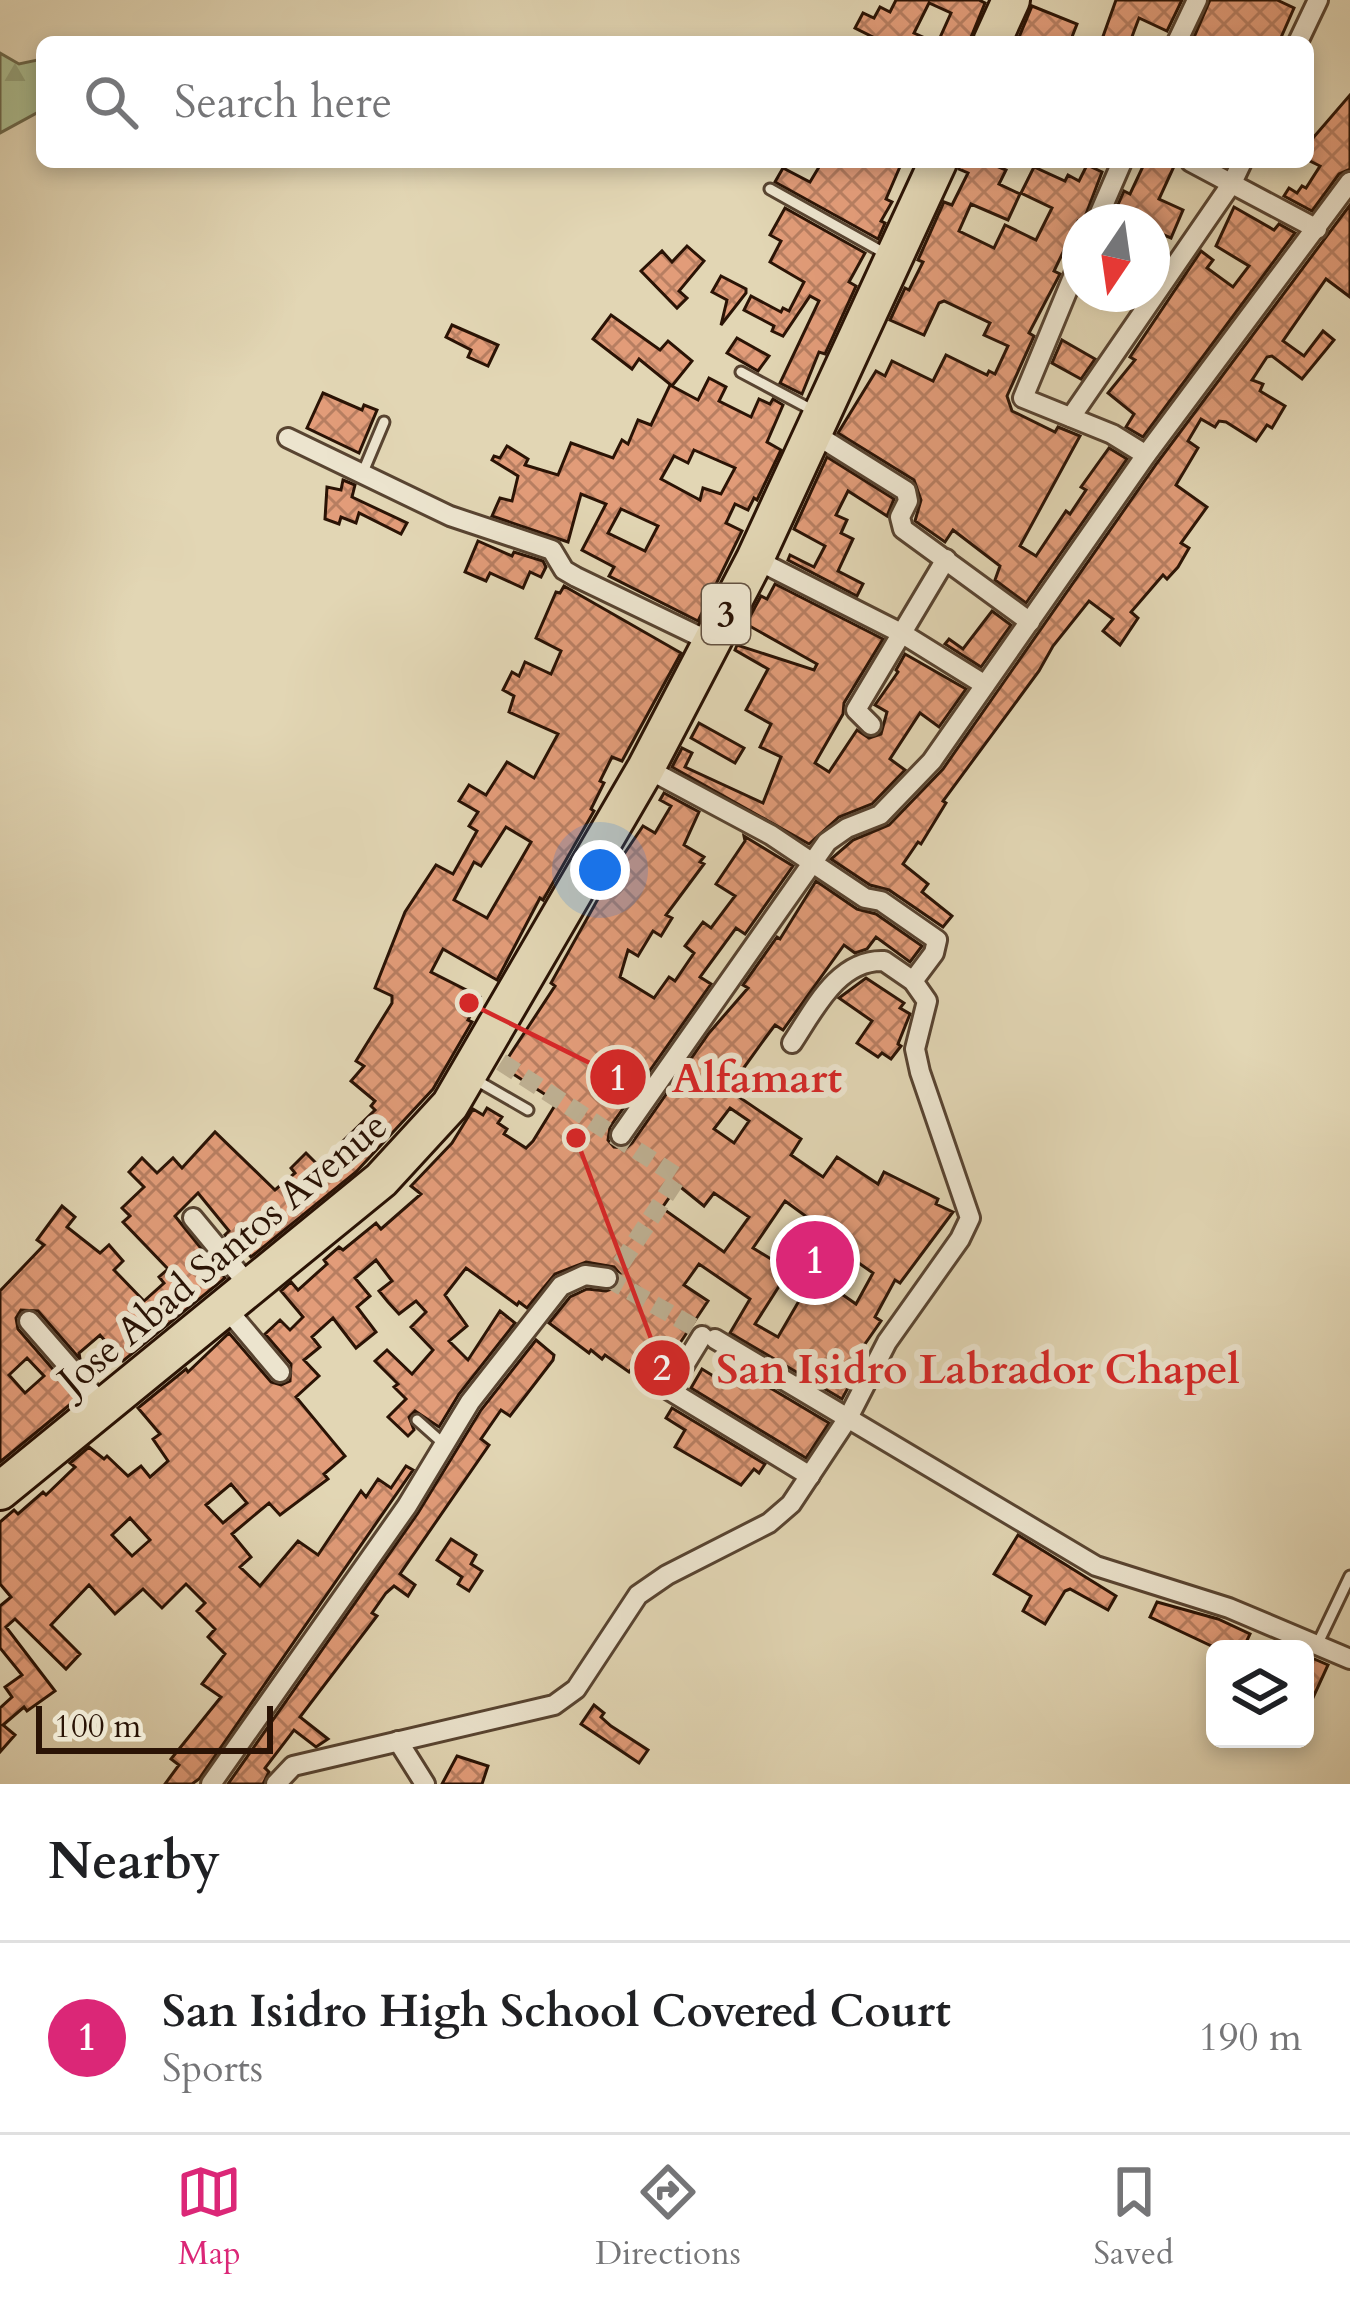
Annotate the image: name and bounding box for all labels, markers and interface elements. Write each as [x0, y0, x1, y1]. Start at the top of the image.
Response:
search box [36, 36, 1314, 168]
icon: search [78, 69, 144, 135]
text: Search here [174, 72, 392, 133]
north arrow [1062, 204, 1170, 312]
road number: 3 [702, 584, 750, 644]
your location [570, 840, 630, 900]
callout: Alfamart [588, 1038, 866, 1116]
text: Alfamart [672, 1050, 842, 1107]
text: 1 [609, 1054, 627, 1103]
street label: Jose Abad Santos Avenue [43, 1100, 399, 1410]
pin: 1 [776, 1215, 854, 1305]
callout: San Isidro Labrador Chapel [632, 1329, 1264, 1407]
text: San Isidro Labrador Chapel [716, 1341, 1240, 1398]
text: 2 [653, 1344, 671, 1393]
map controls [1206, 1640, 1314, 1748]
button: layers [1206, 1640, 1314, 1748]
scale bar [36, 1700, 273, 1753]
text: 100 m [54, 1704, 141, 1749]
text: Nearby [48, 1827, 220, 1897]
text: San Isidro High School Covered Court [162, 1981, 951, 2042]
text: 1 [77, 2011, 97, 2064]
text: 190 m [1199, 2011, 1302, 2064]
text: Sports [162, 2042, 263, 2095]
tab: Map [176, 2159, 242, 2276]
tab: Directions [595, 2159, 741, 2276]
tab: Saved [1094, 2159, 1174, 2276]

